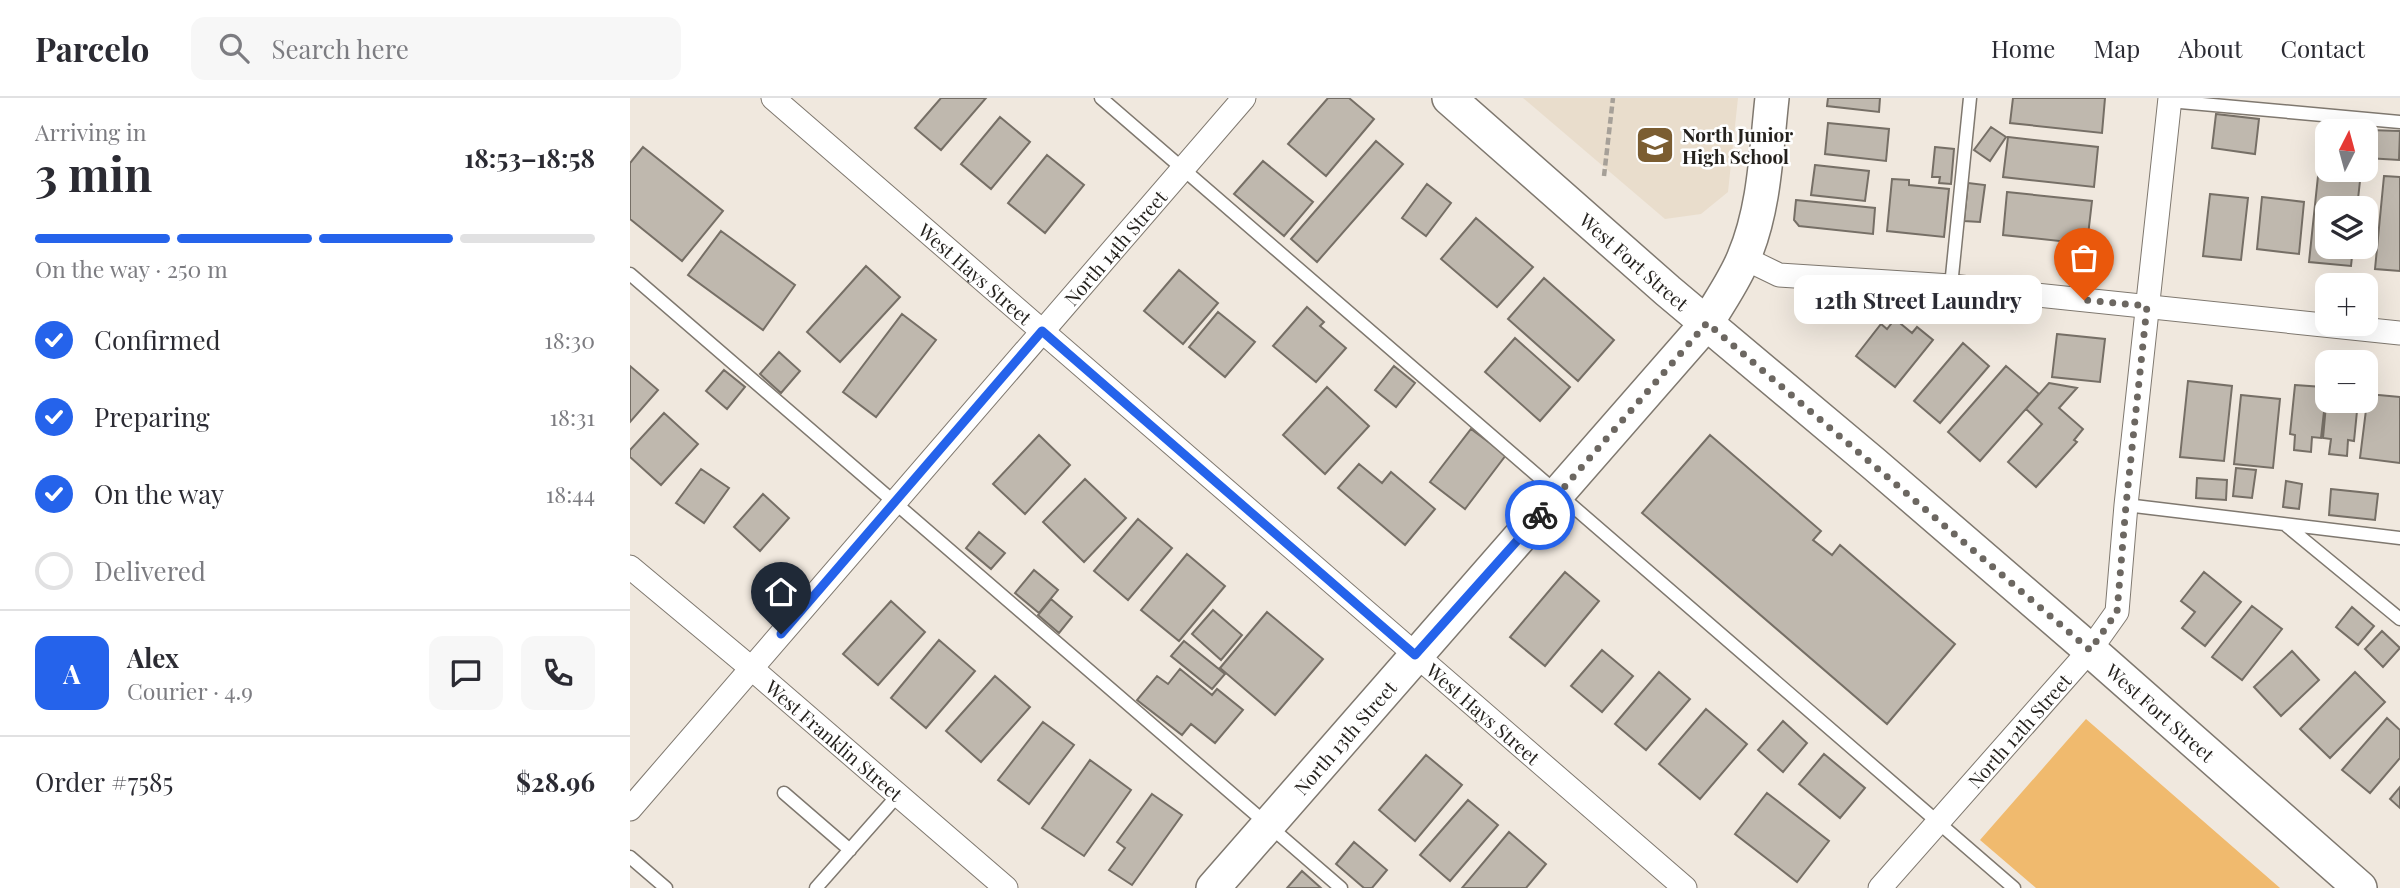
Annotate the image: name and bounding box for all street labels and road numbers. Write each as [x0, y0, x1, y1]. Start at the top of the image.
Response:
street label: North 14th Street [1058, 184, 1172, 311]
street label: West Fort Street [1574, 206, 1694, 316]
street label: West Hays Street [912, 216, 1038, 330]
street label: West Hays Street [1420, 656, 1546, 770]
street label: West Fort Street [2100, 657, 2221, 767]
street label: North 12th Street [1961, 668, 2077, 793]
street label: West Franklin Street [760, 673, 909, 807]
street label: North 13th Street [1288, 675, 1402, 800]

